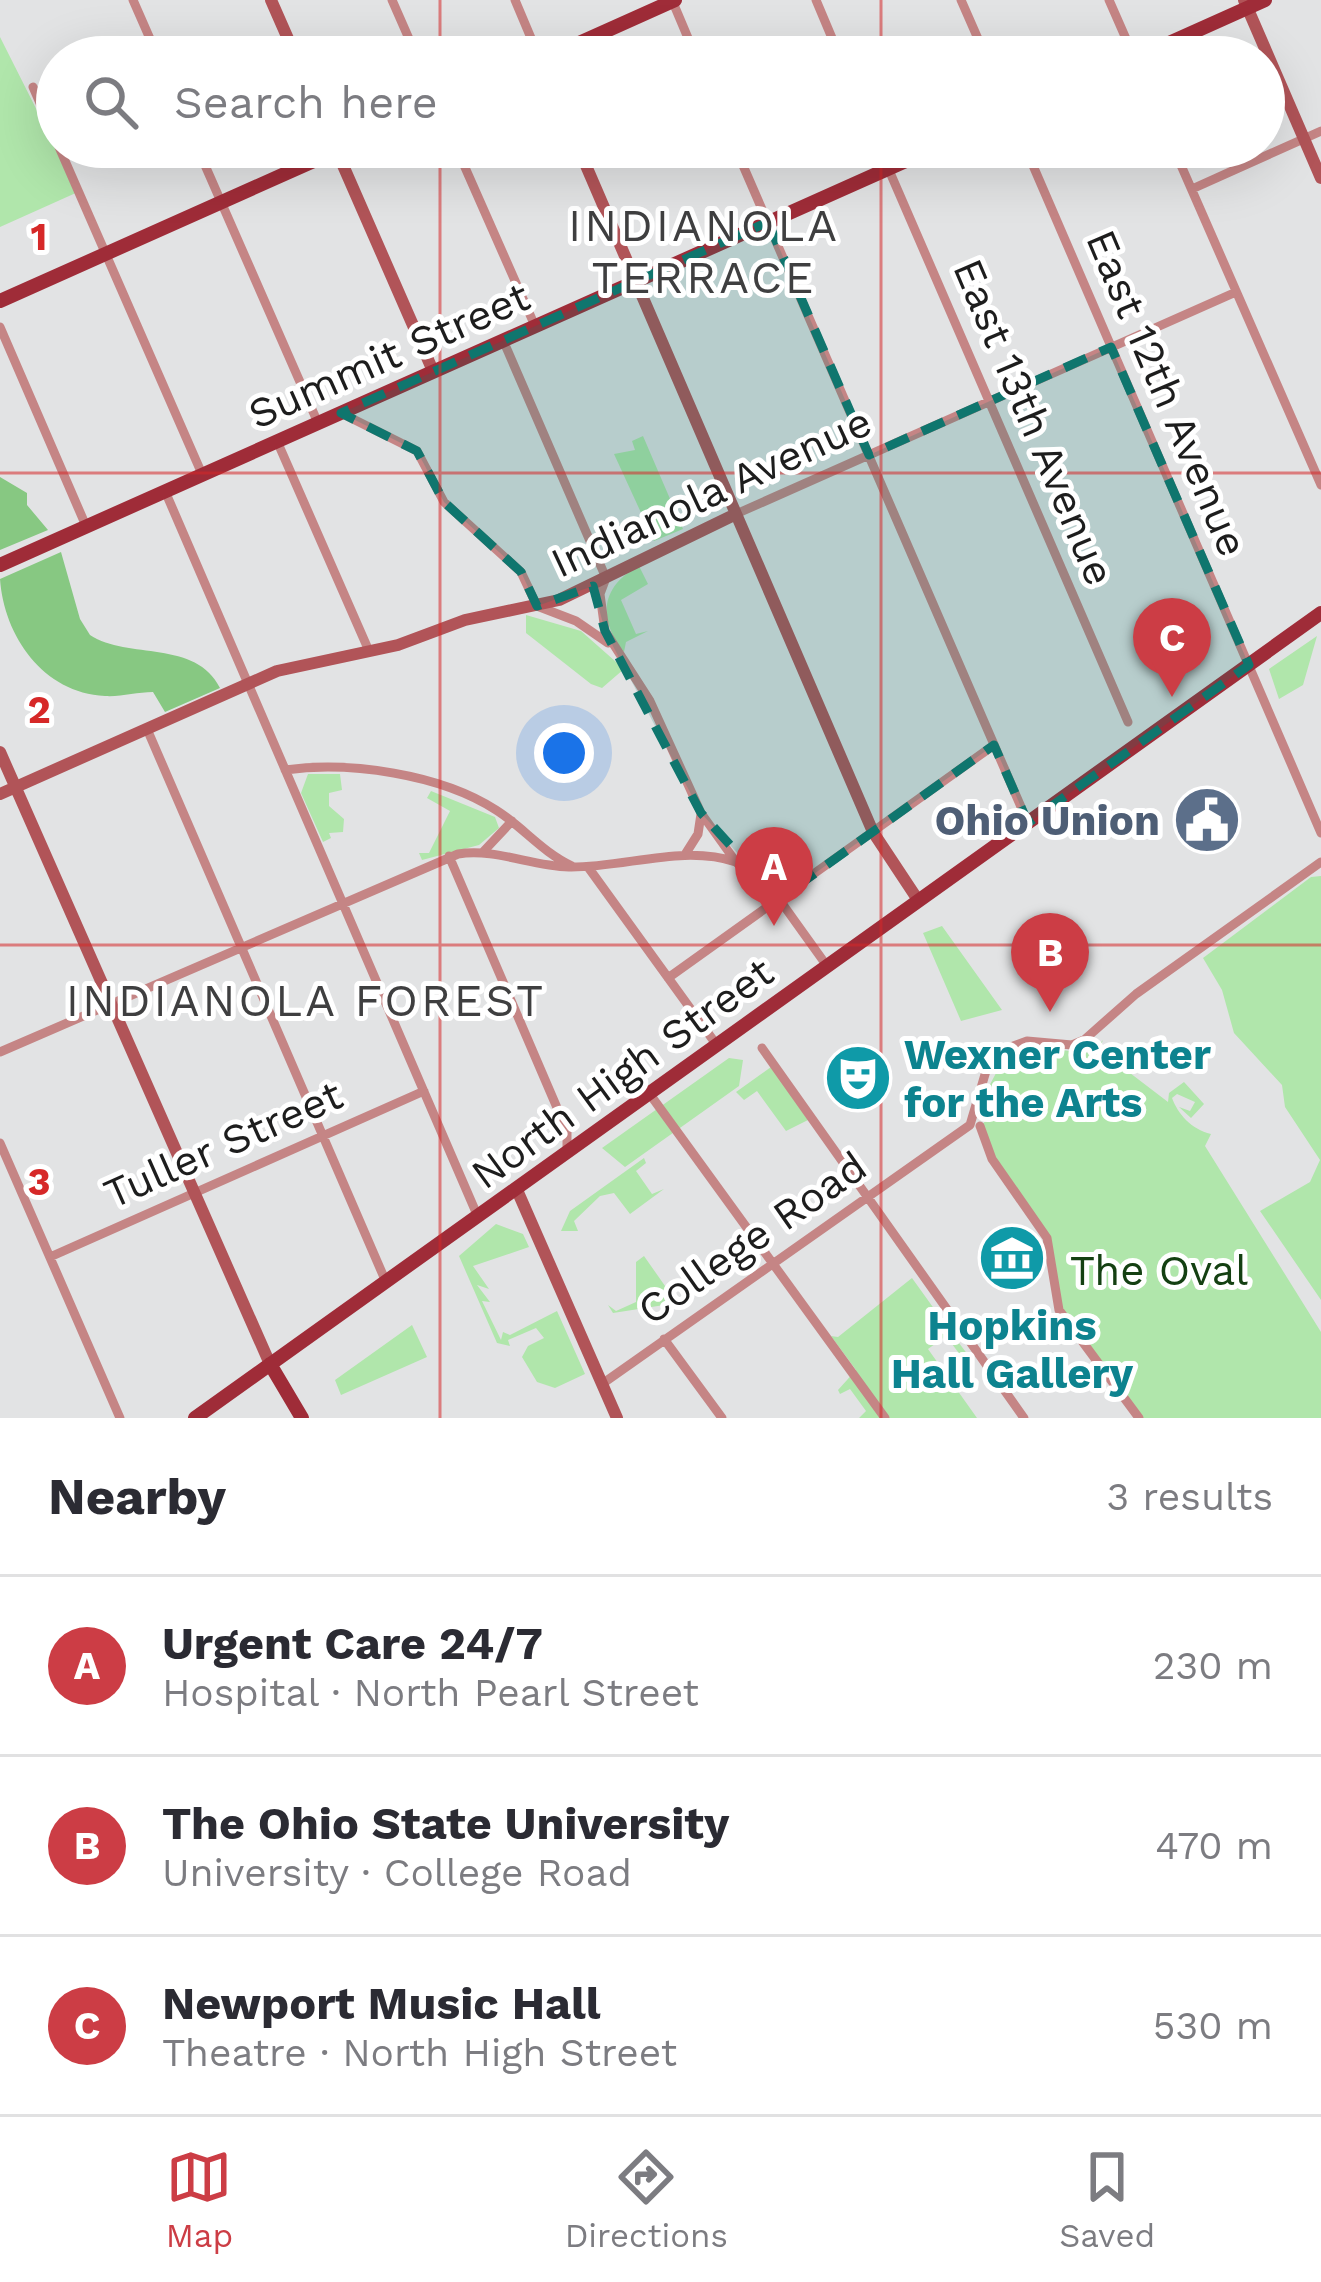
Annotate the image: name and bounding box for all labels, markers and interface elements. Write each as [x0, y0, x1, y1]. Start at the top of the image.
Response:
search box [36, 36, 1285, 168]
icon: search [78, 69, 144, 135]
text: Search here [174, 76, 438, 129]
district label: INDIANOLA TERRACE [568, 199, 840, 304]
text: 1 [31, 214, 47, 259]
street label: East 12th Avenue [1076, 223, 1258, 563]
street label: East 13th Avenue [943, 252, 1125, 592]
street label: Summit Street [241, 271, 537, 439]
street label: Indianola Avenue [543, 396, 879, 588]
pin: C [1133, 598, 1211, 697]
text: 2 [27, 687, 51, 732]
your location [534, 723, 594, 783]
public building icon: Ohio Union [1172, 785, 1242, 855]
place label: Ohio Union [935, 796, 1160, 845]
pin: A [735, 827, 813, 926]
pin: B [1011, 913, 1089, 1012]
street label: North High Street [462, 947, 782, 1199]
district label: INDIANOLA FOREST [66, 974, 546, 1027]
place label: Wexner Center for the Arts [904, 1030, 1211, 1127]
theatre icon: Wexner Center for the Arts [823, 1043, 893, 1113]
street label: Tuller Street [96, 1070, 350, 1218]
street label: College Road [628, 1141, 876, 1335]
text: 3 [27, 1159, 51, 1204]
museum icon: Hopkins Hall Gallery [977, 1223, 1047, 1293]
park label: The Oval [1070, 1246, 1248, 1295]
place label: Hopkins Hall Gallery [891, 1301, 1134, 1398]
text: Nearby [48, 1467, 226, 1526]
text: 3 results [1107, 1474, 1273, 1519]
text: Urgent Care 24/7 [162, 1617, 543, 1670]
text: A [74, 1643, 100, 1688]
text: 230 m [1153, 1643, 1273, 1688]
text: Hospital · North Pearl Street [162, 1670, 699, 1715]
text: The Ohio State University [162, 1797, 729, 1850]
text: B [74, 1823, 100, 1868]
text: 470 m [1155, 1823, 1273, 1868]
text: University · College Road [162, 1850, 632, 1895]
text: Newport Music Hall [162, 1977, 601, 2030]
text: C [74, 2003, 100, 2048]
text: 530 m [1153, 2003, 1273, 2048]
text: Theatre · North High Street [162, 2030, 677, 2075]
tab: Map [166, 2144, 233, 2255]
tab: Directions [565, 2144, 728, 2255]
tab: Saved [1059, 2144, 1155, 2255]

